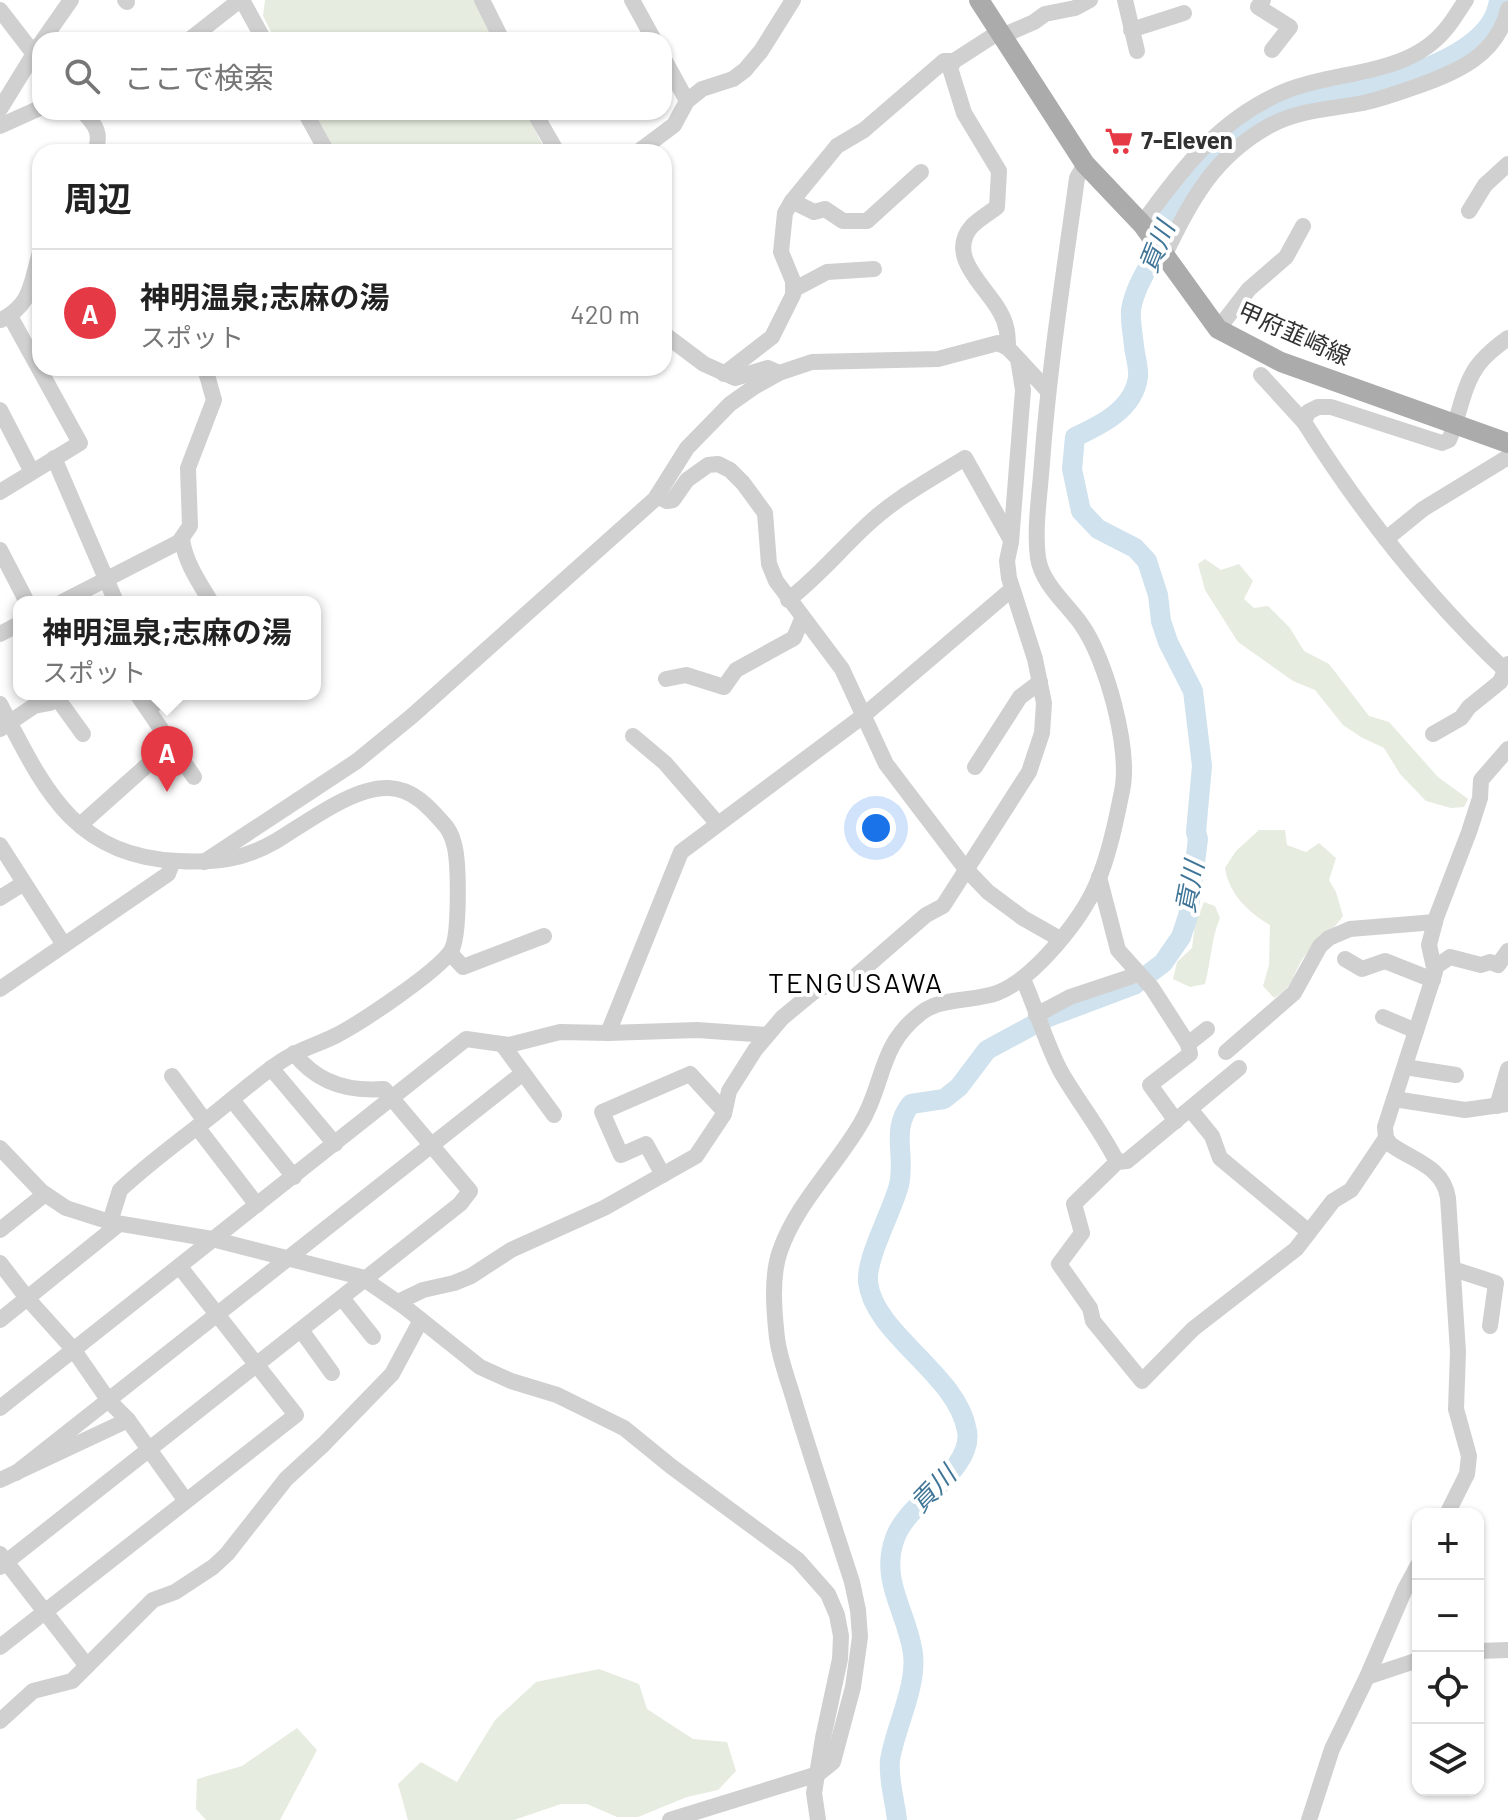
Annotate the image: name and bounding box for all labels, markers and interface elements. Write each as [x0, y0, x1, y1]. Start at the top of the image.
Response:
search box [32, 32, 672, 120]
icon: search [60, 54, 104, 98]
text: ここで検索 [124, 59, 274, 95]
place label: 7-Eleven [1141, 125, 1233, 154]
supermarket icon: 7-Eleven [1104, 126, 1134, 156]
text: 周辺 [64, 177, 132, 218]
water label: 貢川 [1131, 214, 1181, 276]
text: 神明温泉;志麻の湯 [140, 278, 389, 314]
street label: 甲府韮崎線 [1234, 295, 1355, 370]
text: A [81, 298, 99, 329]
text: 420 m [570, 298, 640, 329]
text: スポット [140, 321, 244, 352]
popup [13, 596, 321, 700]
text: 神明温泉;志麻の湯 [42, 613, 292, 649]
text: スポット [42, 656, 146, 687]
pin: A [141, 726, 193, 792]
your location [856, 808, 896, 848]
water label: 貢川 [1168, 855, 1209, 915]
district label: TENGUSAWA [768, 965, 944, 999]
water label: 貢川 [903, 1456, 963, 1517]
map controls [1412, 1508, 1484, 1796]
button: + [1412, 1508, 1484, 1580]
button: − [1412, 1580, 1484, 1652]
button: locate [1412, 1652, 1484, 1724]
button: layers [1412, 1724, 1484, 1796]

